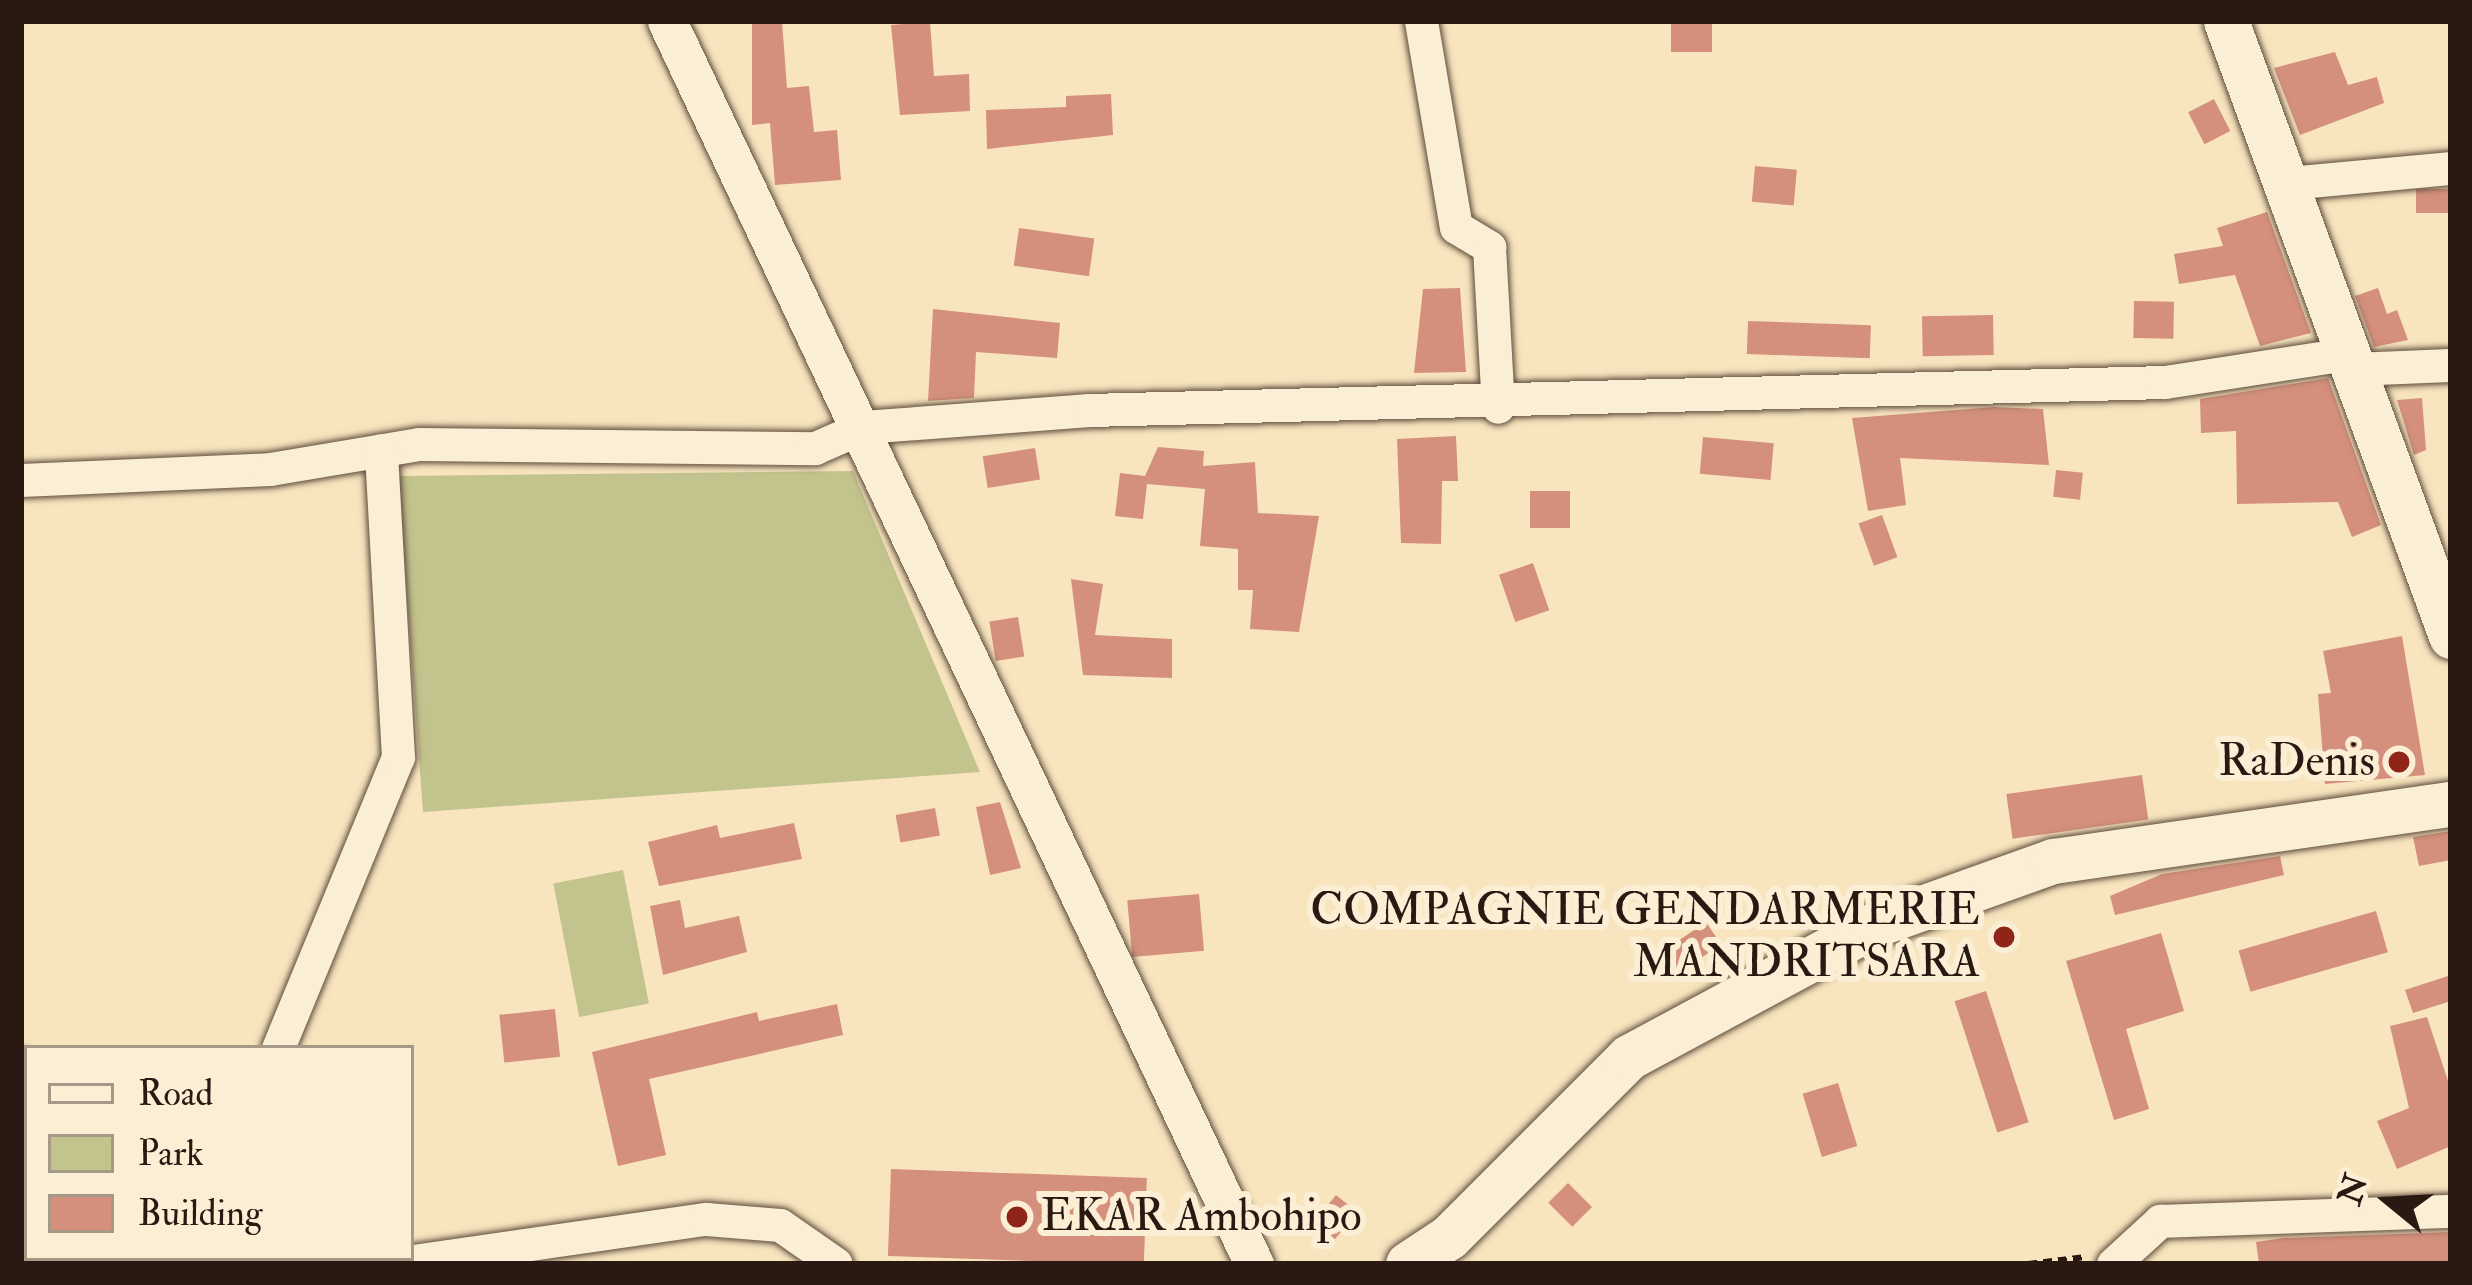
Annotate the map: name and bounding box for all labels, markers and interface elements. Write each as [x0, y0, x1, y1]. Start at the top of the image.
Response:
place label: RaDenis [2218, 735, 2375, 789]
marker: RaDenis [2386, 749, 2412, 775]
place label: COMPAGNIE GENDARMERIE MANDRITSARA [1310, 884, 1980, 990]
marker: COMPAGNIE GENDARMERIE MANDRITSARA [1991, 924, 2017, 950]
legend [24, 1045, 414, 1261]
text: Road [138, 1071, 213, 1116]
text: Park [138, 1131, 204, 1176]
north arrow [2328, 1141, 2448, 1261]
text: N [2329, 1169, 2377, 1210]
place label: EKAR Ambohipo [1041, 1190, 1362, 1244]
text: Building [138, 1191, 262, 1236]
marker: EKAR Ambohipo [1004, 1204, 1030, 1230]

